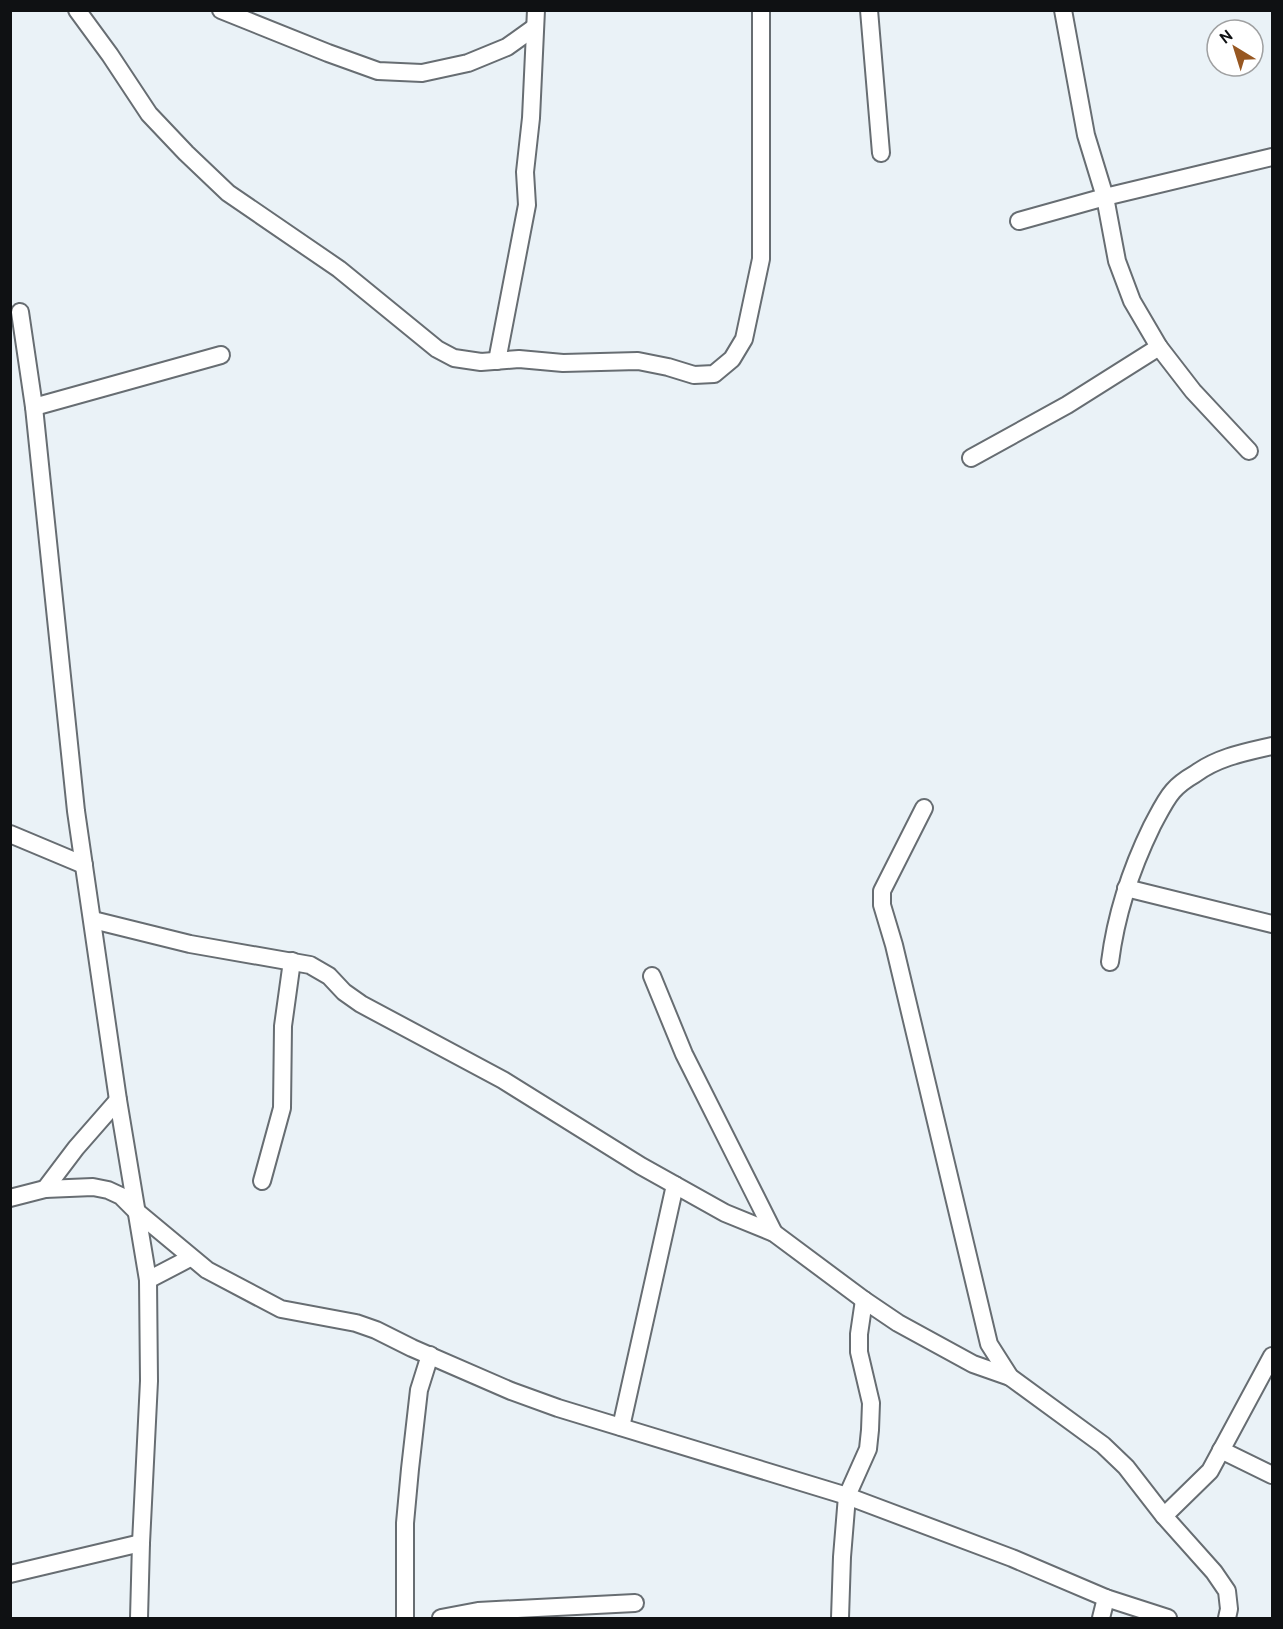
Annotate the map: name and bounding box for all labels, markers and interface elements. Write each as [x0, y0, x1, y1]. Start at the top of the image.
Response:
north arrow [1205, 18, 1265, 78]
text: N [1216, 26, 1236, 48]

